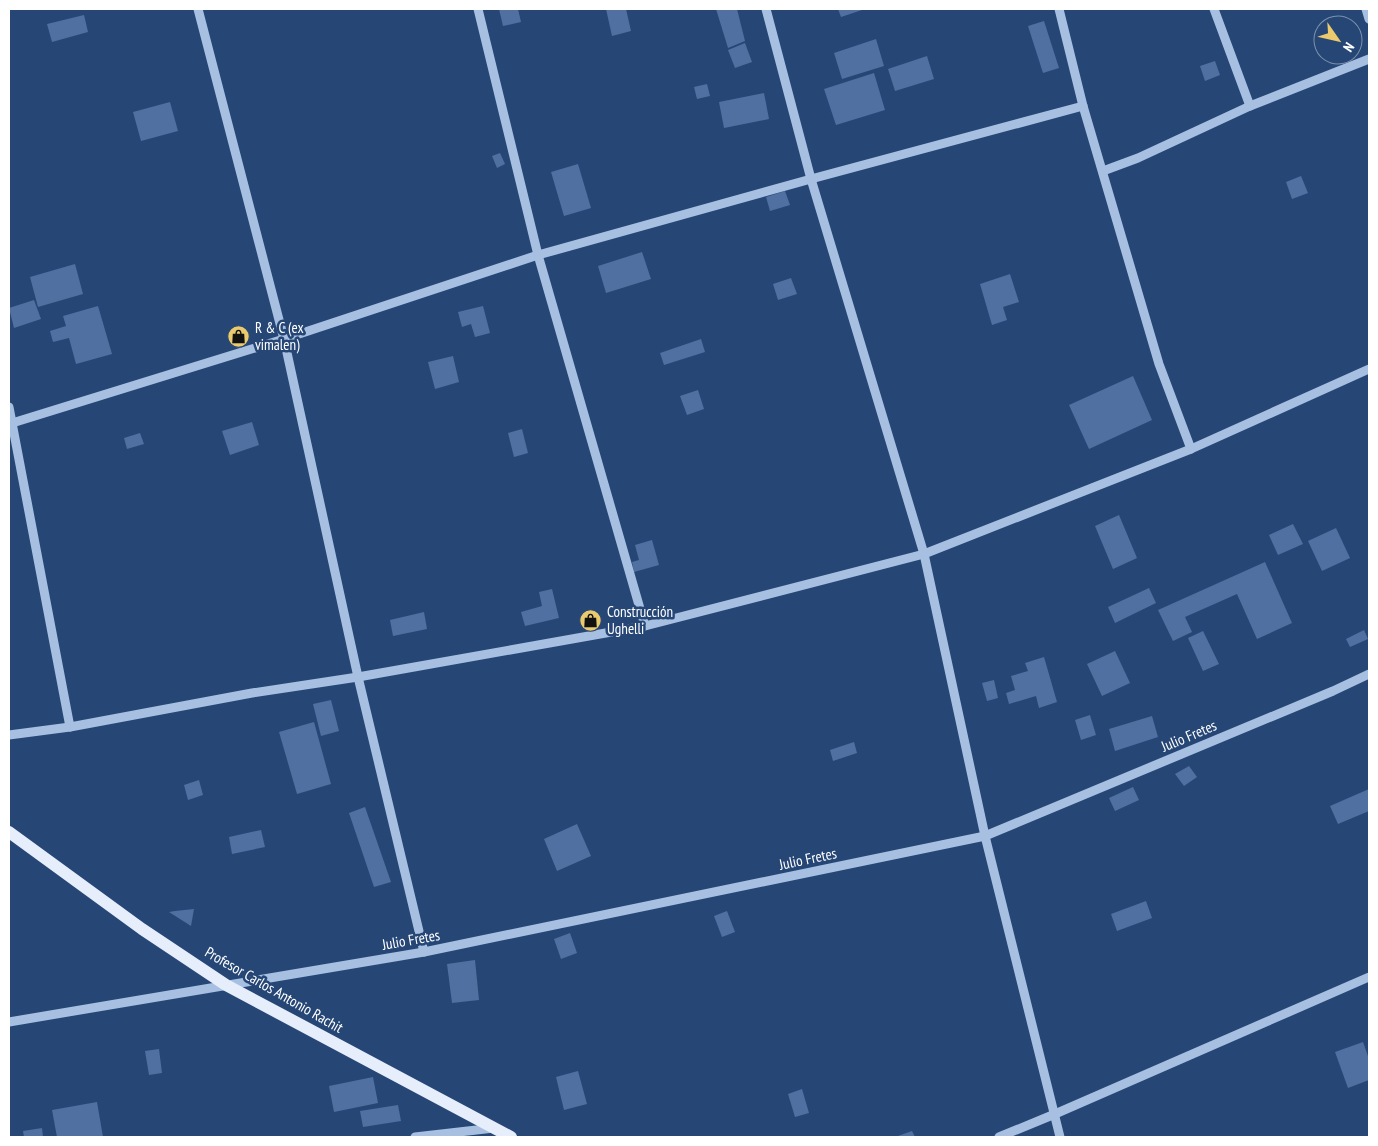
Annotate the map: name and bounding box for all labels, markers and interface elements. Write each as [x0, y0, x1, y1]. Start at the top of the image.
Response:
north arrow [1313, 15, 1363, 65]
text: N [1339, 39, 1358, 55]
place label: R & C (ex vimalen) [255, 318, 304, 354]
shop icon: R & C (ex vimalen) [227, 325, 251, 349]
place label: Construcción Ughelli [607, 602, 673, 638]
shop icon: Construcción Ughelli [579, 609, 603, 633]
street label: Julio Fretes [1157, 715, 1219, 756]
street label: Julio Fretes [776, 843, 838, 874]
street label: Julio Fretes [380, 925, 441, 954]
street label: Profesor Carlos Antonio Rachit [202, 942, 347, 1037]

